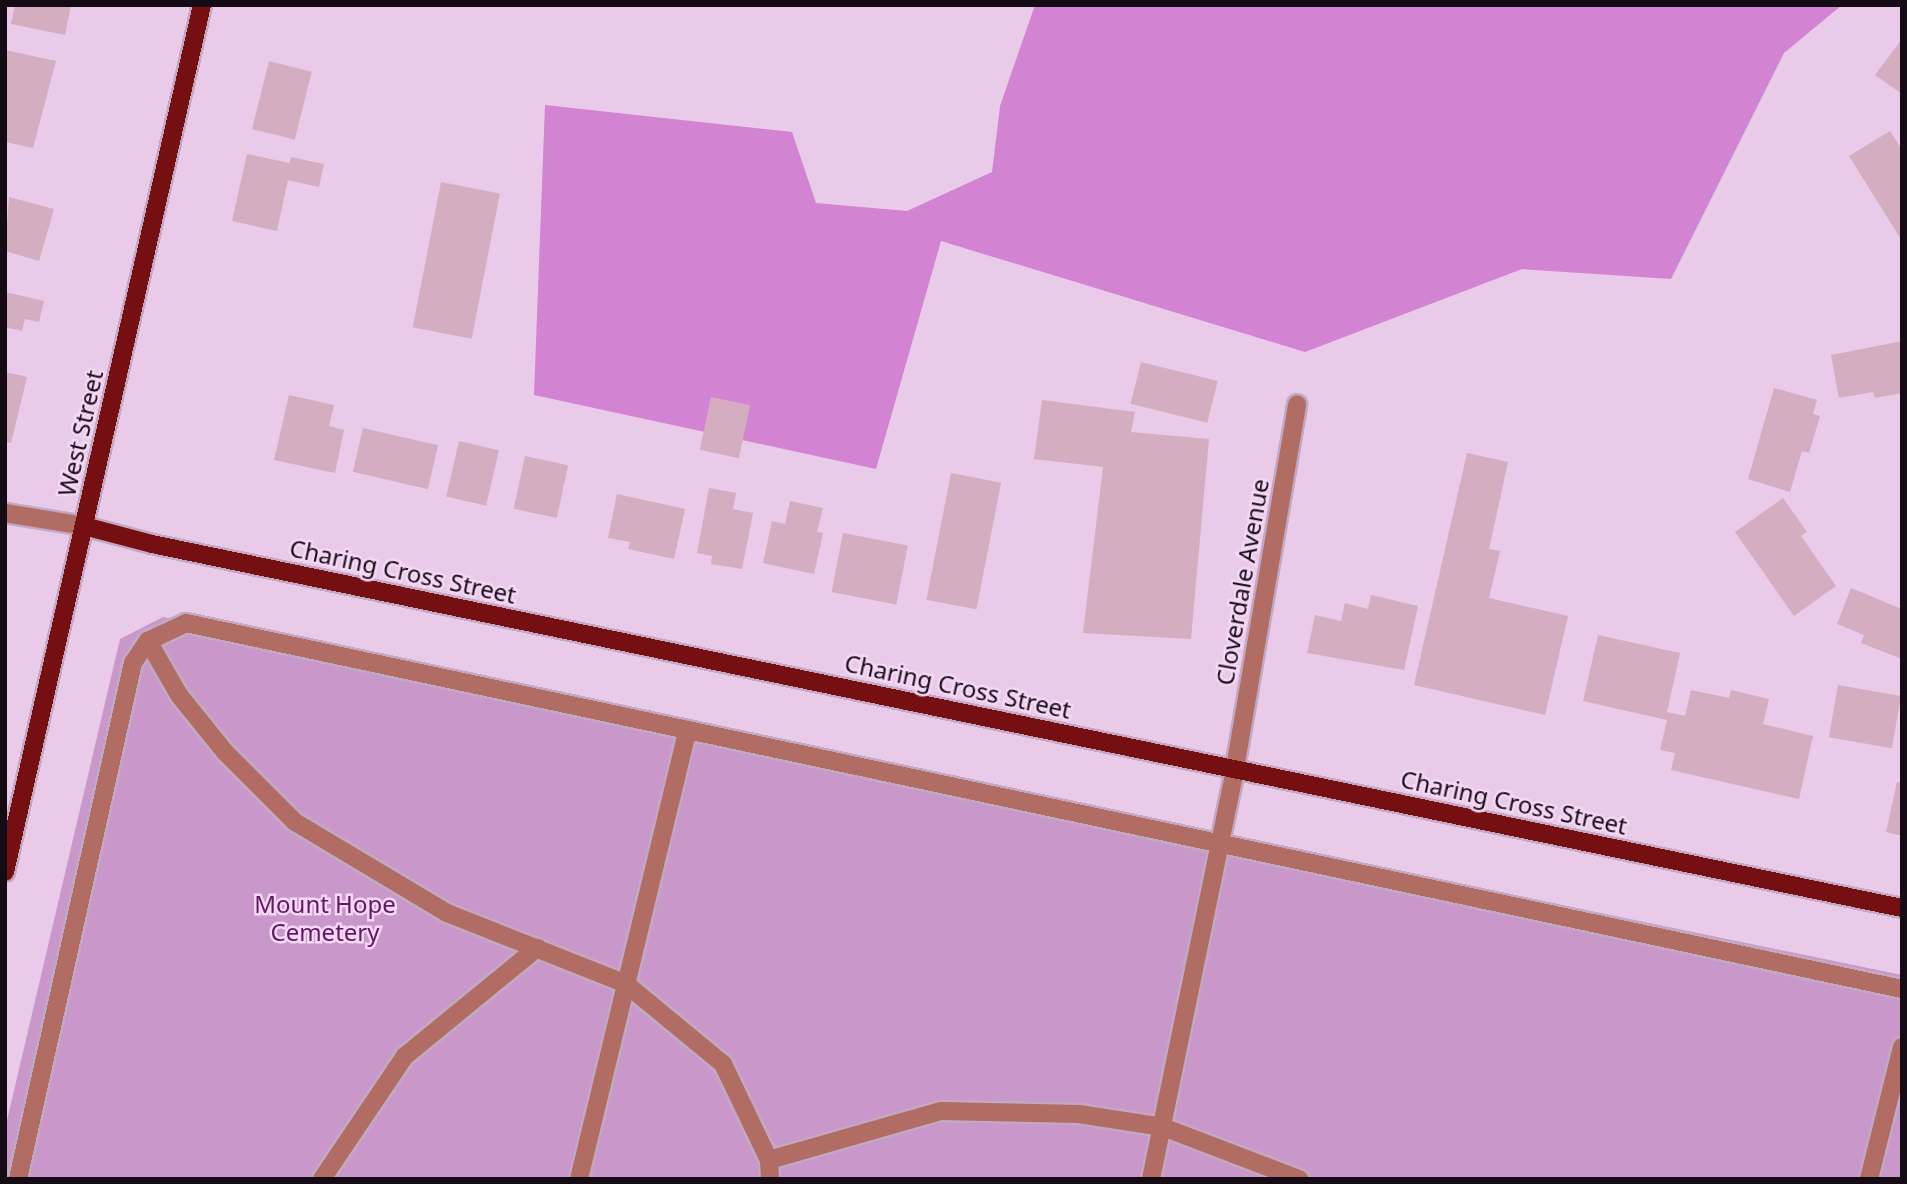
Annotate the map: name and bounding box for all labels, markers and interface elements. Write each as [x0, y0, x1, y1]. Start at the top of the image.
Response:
street label: West Street [51, 367, 109, 499]
street label: Cloverdale Avenue [1210, 477, 1274, 687]
street label: Charing Cross Street [287, 533, 519, 609]
street label: Charing Cross Street [842, 648, 1074, 724]
street label: Charing Cross Street [1398, 764, 1630, 840]
park label: Mount Hope Cemetery [254, 890, 396, 946]

